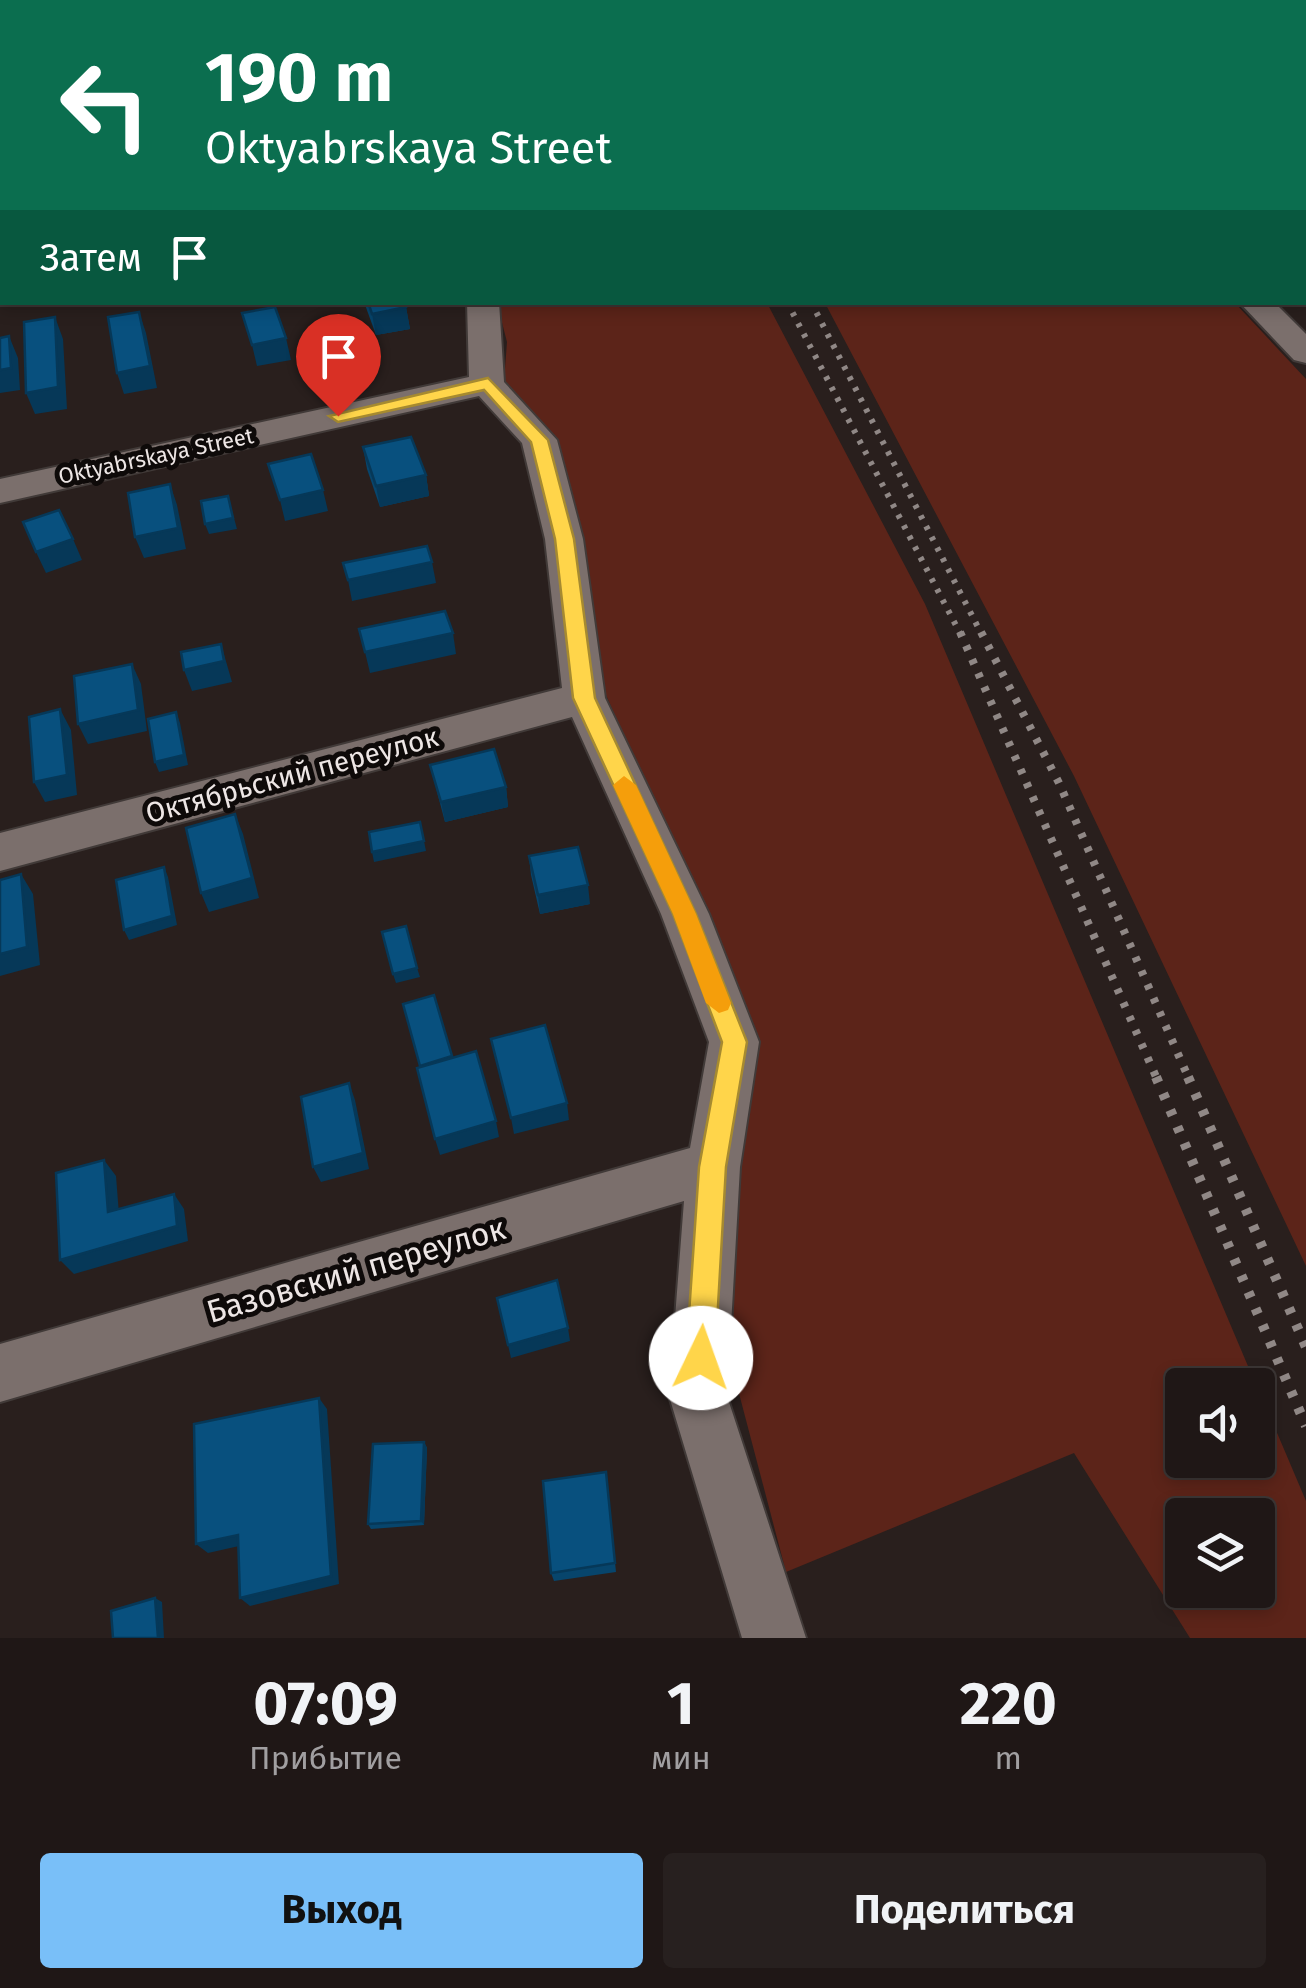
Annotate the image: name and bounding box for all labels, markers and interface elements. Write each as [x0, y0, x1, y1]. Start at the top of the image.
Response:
text: 190 m [205, 36, 393, 120]
icon: left [40, 40, 170, 170]
text: Oktyabrskaya Street [205, 121, 612, 175]
icon: arrive [162, 230, 217, 285]
text: Затем [40, 235, 142, 281]
pin [296, 314, 381, 417]
icon: arrive [311, 329, 366, 384]
street label: Oktyabrskaya Street [56, 422, 256, 490]
street label: Октябрьский переулок [142, 720, 442, 830]
street label: Базовский переулок [202, 1209, 510, 1331]
position arrow [649, 1306, 753, 1410]
map controls [1165, 1368, 1275, 1608]
button: sound [1165, 1368, 1275, 1478]
button: layers [1165, 1498, 1275, 1608]
text: 07:09 [253, 1668, 398, 1740]
text: 1 [667, 1668, 695, 1740]
text: 220 [960, 1668, 1057, 1740]
text: Прибытие [249, 1739, 402, 1777]
text: мин [651, 1739, 711, 1777]
text: m [995, 1739, 1022, 1777]
button: Выход [40, 1853, 643, 1968]
button: Поделиться [663, 1853, 1266, 1968]

